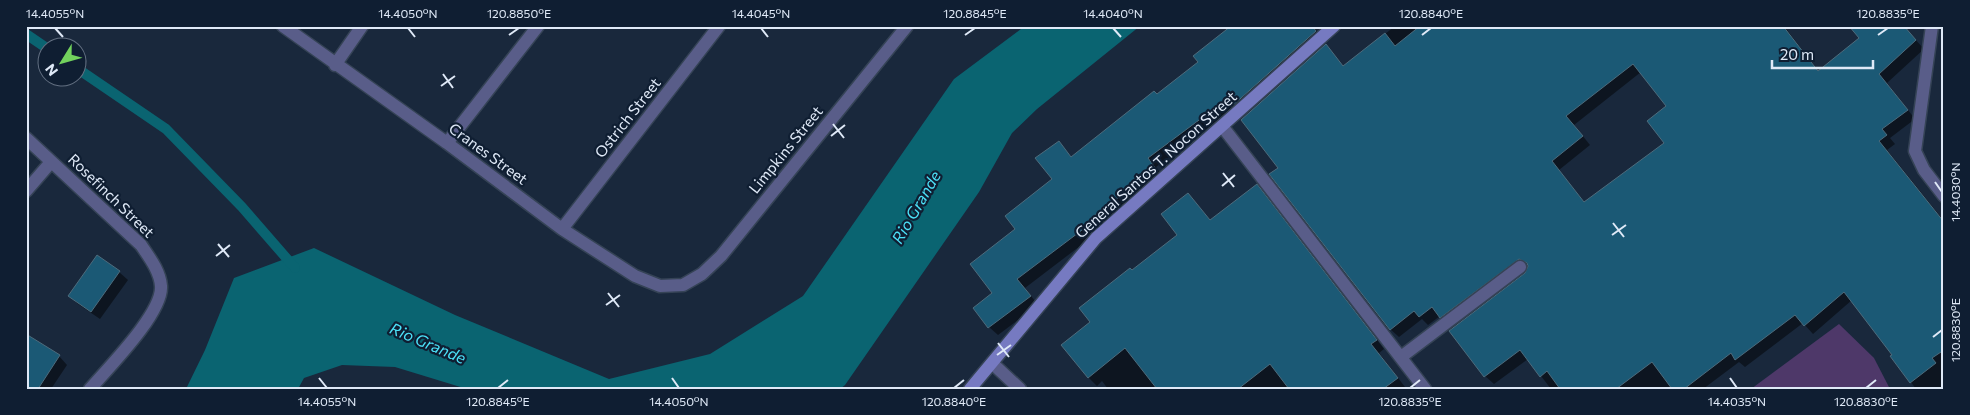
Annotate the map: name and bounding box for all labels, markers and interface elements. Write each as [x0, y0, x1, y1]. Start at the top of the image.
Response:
text: 14.4055°N [26, 6, 84, 20]
text: 14.4050°N [378, 6, 438, 20]
text: 120.8850°E [487, 6, 551, 20]
text: 14.4045°N [732, 6, 790, 20]
text: 120.8845°E [943, 6, 1007, 20]
text: 14.4040°N [1083, 6, 1143, 20]
text: 120.8840°E [1399, 6, 1463, 20]
text: 120.8835°E [1856, 6, 1920, 20]
north arrow [38, 38, 88, 88]
scale bar [1772, 38, 1874, 70]
text: 20 m [1780, 45, 1814, 63]
text: N [41, 61, 61, 79]
street label: Ostrich Street [590, 74, 664, 161]
street label: General Santos T. Nocon Street [1071, 87, 1240, 242]
street label: Limpkins Street [745, 102, 826, 197]
street label: Cranes Street [446, 119, 531, 188]
street label: Rosefinch Street [65, 150, 158, 241]
text: 14.4030°N [1948, 162, 1962, 222]
water label: Rio Grande [887, 167, 944, 246]
text: 120.8830°E [1948, 298, 1962, 362]
water label: Rio Grande [387, 318, 470, 367]
text: 14.4055°N [298, 394, 356, 408]
text: 120.8845°E [466, 394, 530, 408]
text: 14.4050°N [649, 394, 709, 408]
text: 120.8840°E [922, 394, 986, 408]
text: 120.8835°E [1378, 394, 1442, 408]
text: 14.4035°N [1708, 394, 1766, 408]
text: 120.8830°E [1834, 394, 1898, 408]

